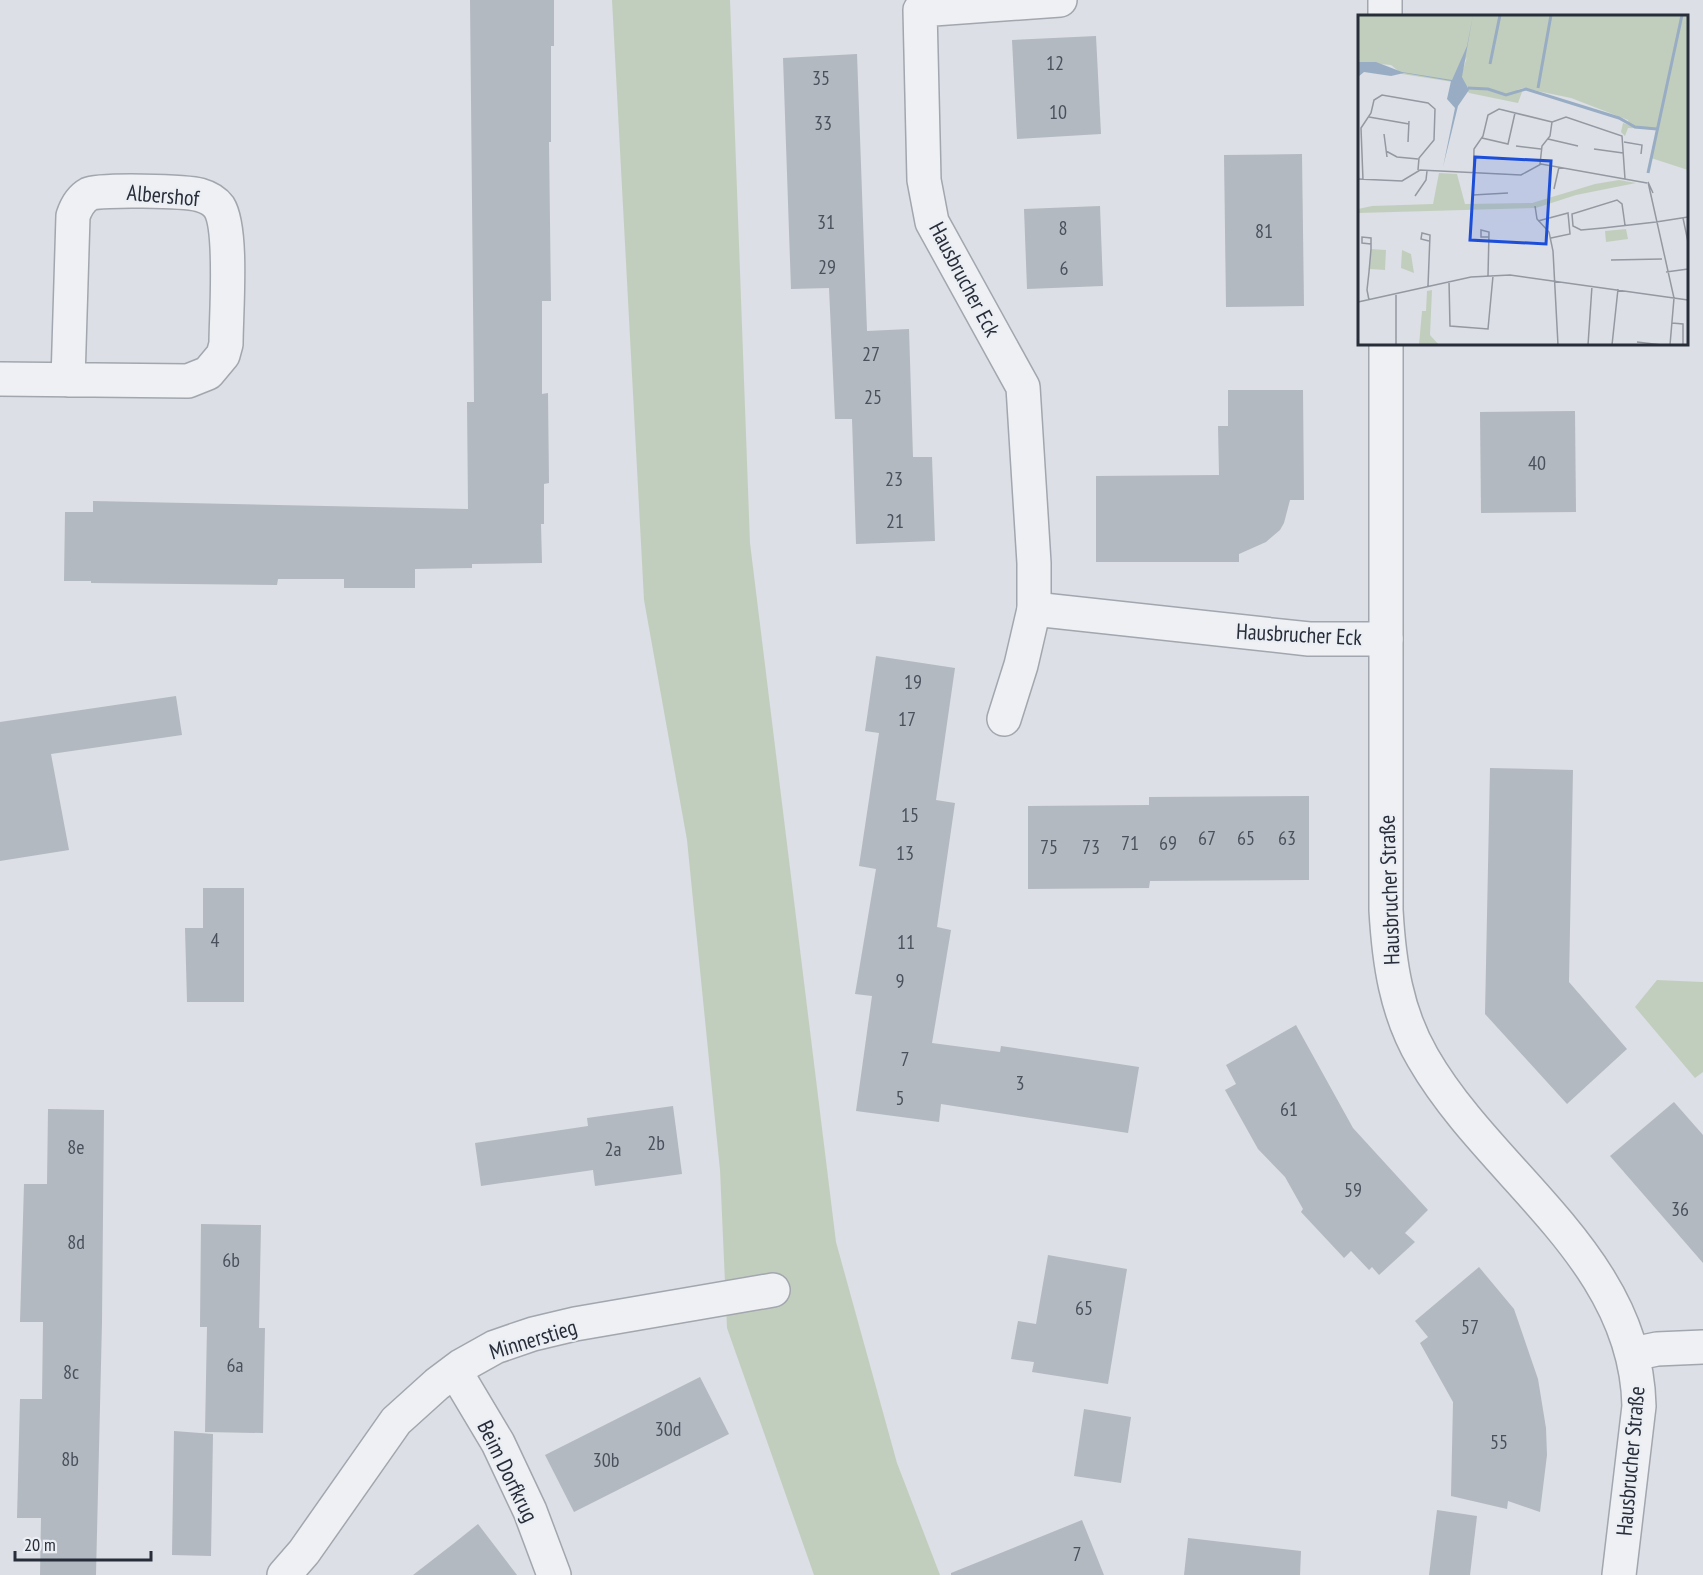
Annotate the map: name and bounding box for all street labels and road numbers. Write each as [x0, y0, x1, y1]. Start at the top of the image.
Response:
street label: Albershof [126, 178, 202, 212]
street label: Hausbrucher Eck [923, 217, 1007, 342]
street label: Hausbrucher Eck [1235, 617, 1363, 651]
street label: Hausbrucher Straße [1372, 815, 1406, 965]
street label: Minnerstieg [486, 1312, 580, 1366]
street label: Hausbrucher Straße [1610, 1385, 1650, 1537]
street label: Beim Dorfkrug [471, 1416, 545, 1526]

